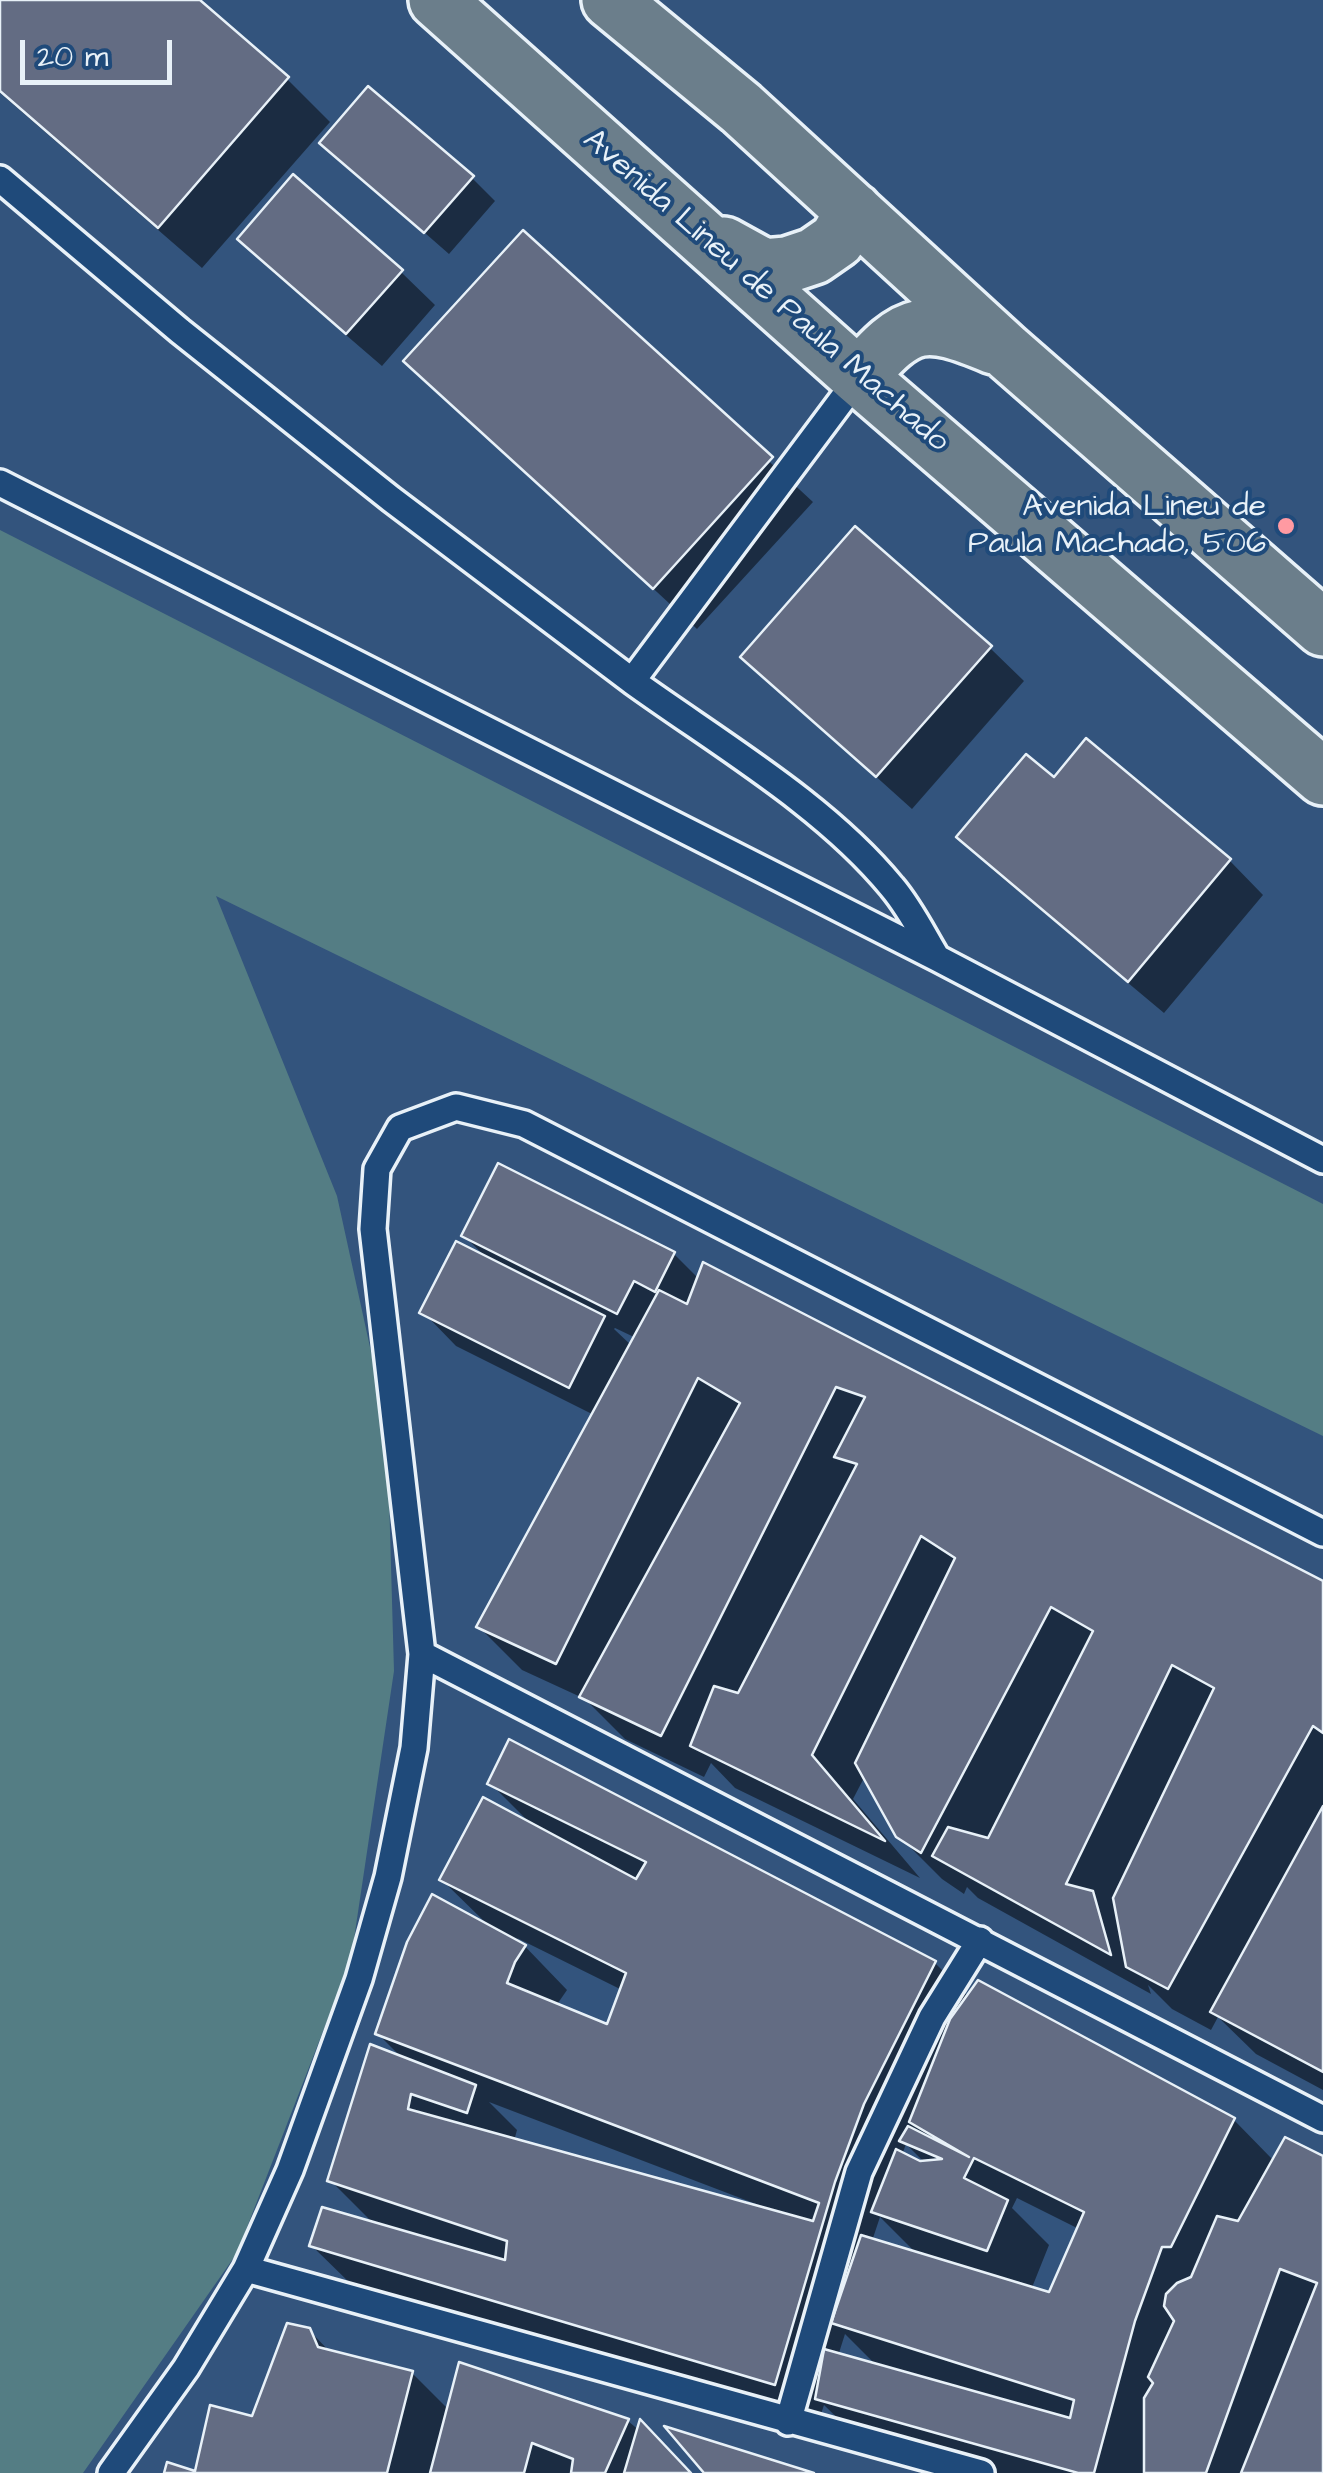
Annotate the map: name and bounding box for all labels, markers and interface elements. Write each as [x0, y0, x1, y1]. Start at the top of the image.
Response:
scale bar [25, 20, 178, 82]
text: 20 m [37, 36, 108, 78]
street label: Avenida Lineu de Paula Machado [574, 122, 956, 462]
place label: Avenida Lineu de Paula Machado, 506 [968, 489, 1266, 564]
marker: Avenida Lineu de Paula Machado, 506 [1275, 515, 1297, 537]

